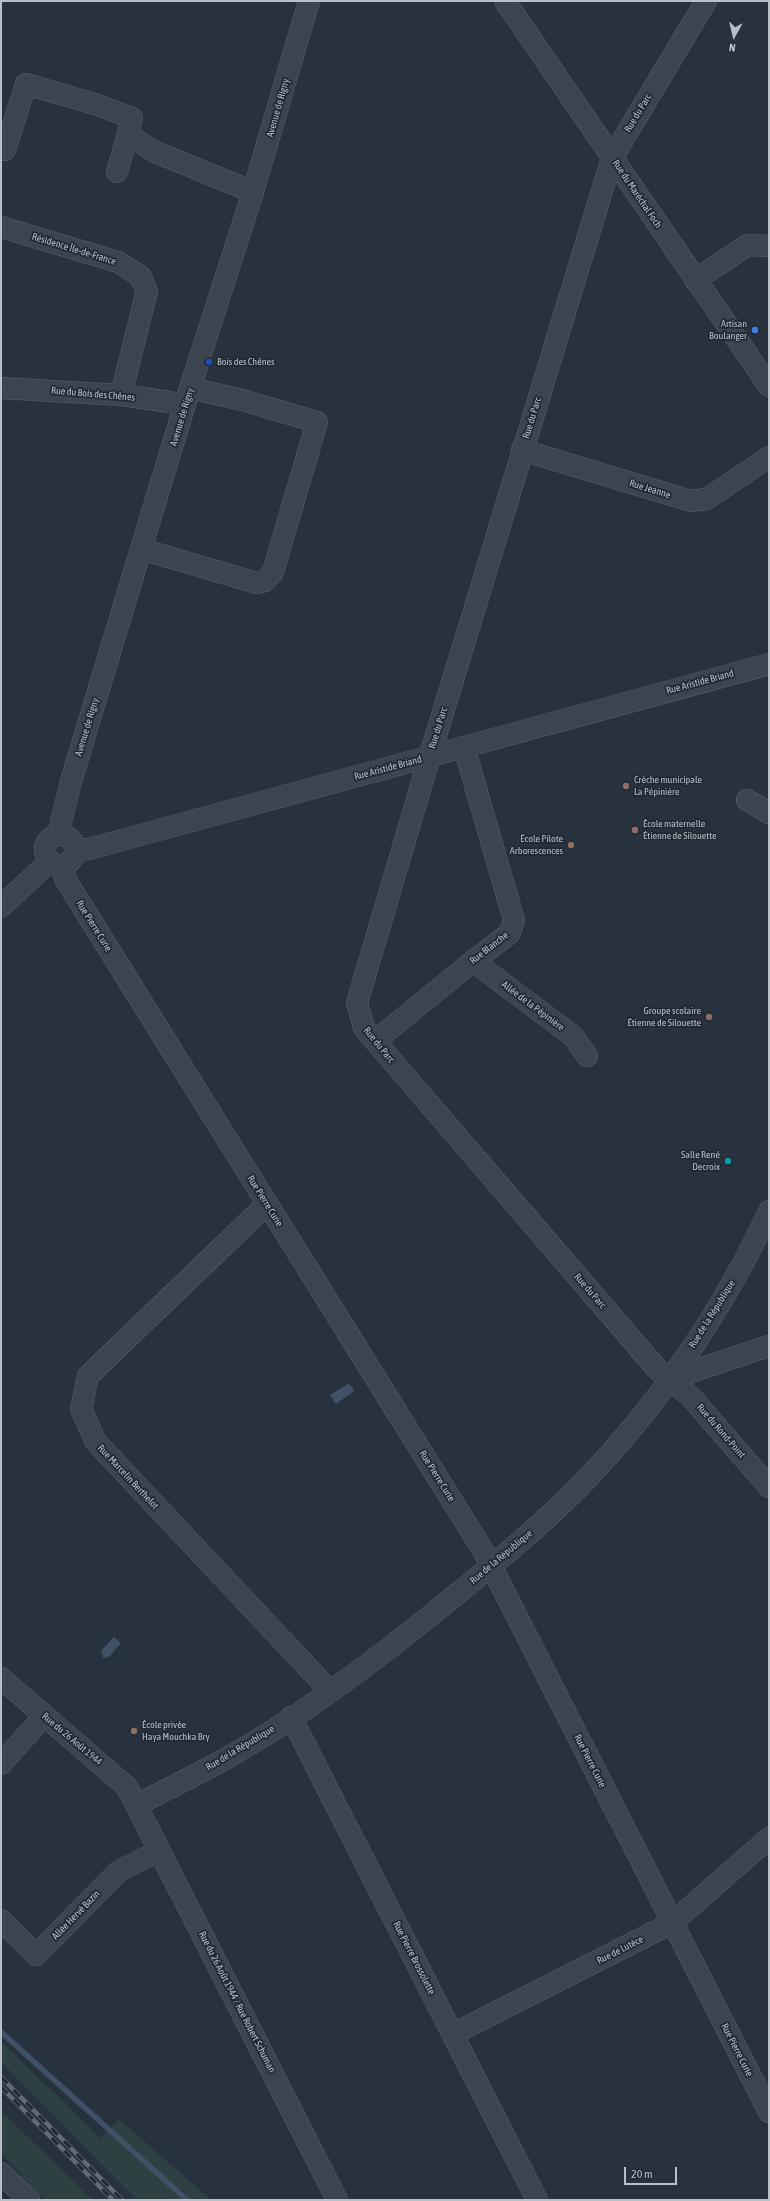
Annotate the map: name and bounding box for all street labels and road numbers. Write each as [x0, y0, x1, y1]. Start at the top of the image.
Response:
street label: Avenue de Rigny [264, 77, 292, 139]
street label: Rue du Parc [622, 92, 654, 134]
street label: Rue du Maréchal Foch [610, 158, 664, 230]
street label: Résidence Île-de-France [30, 230, 118, 268]
street label: Rue du Bois des Chênes [50, 384, 136, 404]
street label: Avenue de Rigny [167, 386, 197, 448]
street label: Rue du Parc [520, 396, 544, 440]
street label: Rue Jeanne [628, 477, 672, 501]
street label: Rue Aristide Briand [665, 667, 735, 697]
street label: Avenue de Rigny [72, 696, 102, 758]
street label: Rue du Parc [426, 706, 450, 750]
street label: Rue Aristide Briand [353, 753, 423, 783]
street label: Rue Pierre Curie [73, 898, 115, 954]
street label: Rue Blanche [467, 929, 511, 967]
street label: Allée de la Pépinière [499, 979, 567, 1033]
street label: Rue du Parc [361, 1025, 397, 1065]
street label: Rue Pierre Curie [244, 1173, 286, 1229]
street label: Rue du Parc [571, 1271, 609, 1311]
street label: Rue de la République [686, 1278, 738, 1350]
street label: Rue du Rond-Point [694, 1401, 748, 1461]
street label: Rue Marcelin Berthelot [95, 1442, 161, 1512]
street label: Rue Pierre Curie [416, 1448, 458, 1504]
street label: Rue de la République [467, 1527, 535, 1587]
street label: Rue du 26 Août 1944 [39, 1710, 105, 1768]
street label: Rue de la République [203, 1723, 277, 1773]
street label: Rue Pierre Curie [571, 1732, 609, 1790]
street label: Allée Hervé Bazin [50, 1888, 102, 1942]
street label: Rue Pierre Brossolette [390, 1919, 438, 1997]
street label: Rue du 26 Août 1944 / Rue Robert Schuman [196, 1929, 278, 2075]
street label: Rue de Lutèce [595, 1933, 645, 1967]
street label: Rue Pierre Curie [718, 2021, 756, 2079]

